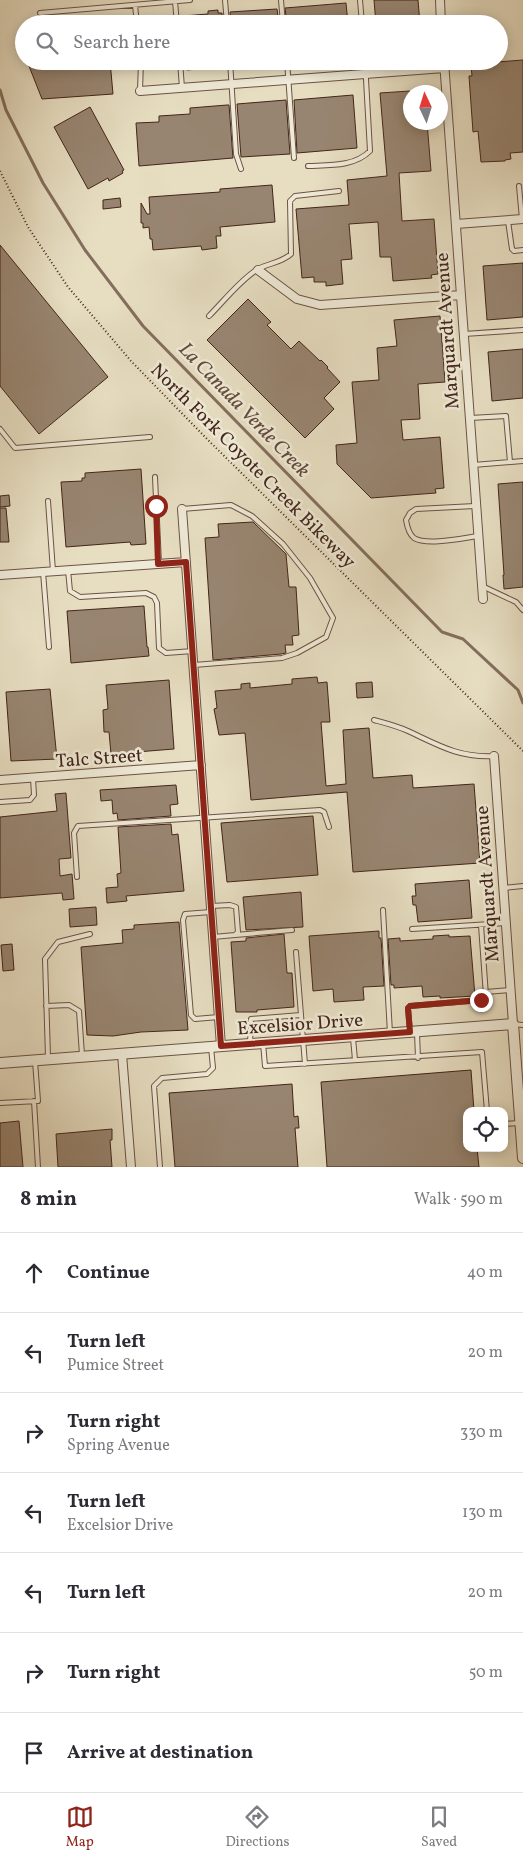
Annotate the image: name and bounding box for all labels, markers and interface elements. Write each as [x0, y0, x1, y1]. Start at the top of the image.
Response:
search box [15, 15, 508, 70]
icon: search [33, 29, 61, 57]
text: Search here [73, 30, 170, 56]
north arrow [403, 85, 448, 130]
street label: Marquardt Avenue [430, 252, 466, 410]
water label: La Canada Verde Creek [171, 336, 316, 484]
street label: North Fork Coyote Creek Bikeway [144, 358, 361, 575]
route start [145, 495, 168, 518]
street label: Talc Street [55, 743, 144, 775]
street label: Marquardt Avenue [470, 805, 506, 963]
route end [470, 989, 493, 1012]
street label: Excelsior Drive [236, 1008, 364, 1042]
map controls [463, 1107, 508, 1152]
button: locate [463, 1107, 508, 1152]
text: 8 min [20, 1185, 77, 1214]
text: Walk · 590 m [414, 1189, 503, 1211]
icon: ahead [20, 1259, 48, 1287]
text: Continue [67, 1260, 150, 1286]
text: 40 m [467, 1262, 503, 1284]
text: Turn left [67, 1329, 146, 1355]
icon: left [20, 1339, 48, 1367]
text: 20 m [468, 1342, 503, 1364]
text: Pumice Street [67, 1355, 164, 1377]
text: Turn right [67, 1409, 160, 1435]
icon: right [20, 1419, 48, 1447]
text: 330 m [460, 1422, 503, 1444]
text: Spring Avenue [67, 1435, 170, 1457]
text: Turn left [67, 1489, 146, 1515]
icon: left [20, 1499, 48, 1527]
text: 130 m [462, 1502, 503, 1524]
text: Excelsior Drive [67, 1515, 173, 1537]
icon: left [20, 1579, 48, 1607]
text: Turn left [67, 1580, 146, 1606]
text: 20 m [468, 1582, 503, 1604]
icon: right [20, 1659, 48, 1687]
text: Turn right [67, 1660, 160, 1686]
text: 50 m [469, 1662, 503, 1684]
icon: arrive [20, 1739, 48, 1767]
text: Arrive at destination [67, 1740, 253, 1766]
tab: Map [66, 1803, 94, 1852]
tab: Directions [225, 1803, 290, 1852]
tab: Saved [421, 1803, 457, 1852]

